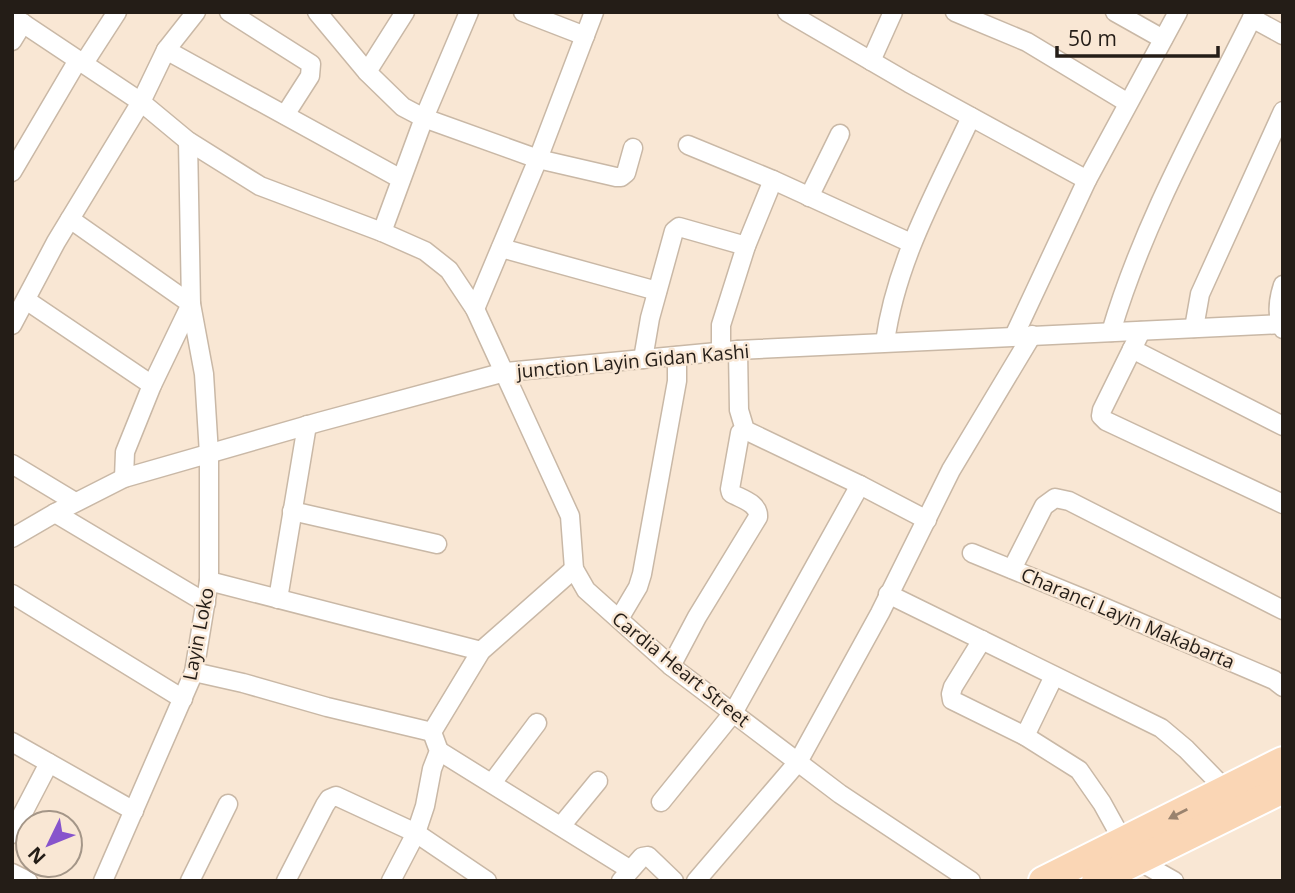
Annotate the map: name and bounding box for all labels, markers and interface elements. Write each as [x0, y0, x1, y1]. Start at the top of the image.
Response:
scale bar [1057, 14, 1218, 58]
text: 50 m [1068, 24, 1117, 52]
street label: junction Layin Gidan Kashi [514, 338, 750, 384]
street label: Charanci Layin Makabarta [1017, 561, 1239, 675]
street label: Layin Loko [176, 585, 220, 683]
street label: Cardia Heart Street [607, 605, 755, 733]
one-way arrow [1168, 808, 1188, 819]
north arrow [14, 809, 84, 879]
text: N [22, 841, 51, 870]

